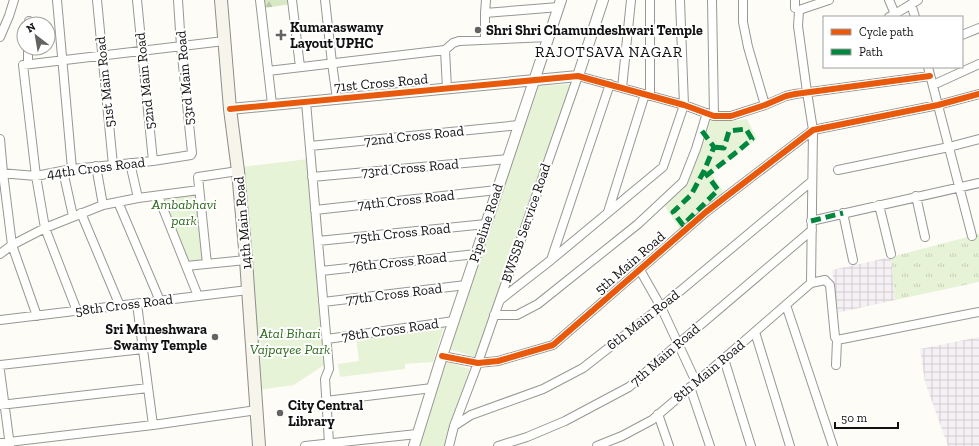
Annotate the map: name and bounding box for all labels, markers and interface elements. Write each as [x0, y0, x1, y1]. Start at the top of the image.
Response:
north arrow [16, 16, 56, 56]
legend [823, 16, 963, 68]
place label: Kumaraswamy Layout UPHC [290, 19, 384, 52]
text: N [24, 20, 39, 36]
place label: Shri Shri Chamundeshwari Temple [486, 22, 703, 39]
marker: Shri Shri Chamundeshwari Temple [473, 25, 483, 35]
text: Cycle path [859, 25, 914, 39]
marker: Kumaraswamy Layout UPHC [275, 29, 287, 41]
street label: 53rd Main Road [172, 30, 198, 126]
street label: 52nd Main Road [131, 31, 159, 130]
street label: 51st Main Road [92, 35, 118, 128]
district label: RAJOTSAVA NAGAR [535, 43, 683, 61]
text: Path [859, 45, 883, 59]
street label: 71st Cross Road [333, 70, 429, 96]
street label: 72nd Cross Road [363, 122, 465, 150]
street label: 44th Cross Road [46, 154, 146, 182]
street label: 73rd Cross Road [361, 155, 460, 181]
street label: BWSSB Service Road [498, 161, 554, 285]
street label: 14th Main Road [230, 176, 256, 270]
street label: Pipeline Road [465, 181, 507, 265]
street label: 74th Cross Road [357, 186, 456, 214]
park label: Ambabhavi park [150, 196, 217, 229]
street label: 75th Cross Road [353, 219, 452, 247]
street label: 5th Main Road [591, 228, 669, 298]
street label: 76th Cross Road [349, 248, 448, 276]
street label: 77th Cross Road [345, 280, 443, 308]
street label: 6th Main Road [603, 286, 683, 354]
street label: 58th Cross Road [74, 291, 174, 319]
street label: 78th Cross Road [340, 315, 440, 345]
street label: 7th Main Road [627, 320, 704, 390]
place label: Sri Muneshwara Swamy Temple [105, 321, 207, 354]
park label: Atal Bihari Vajpayee Park [250, 325, 330, 358]
marker: Sri Muneshwara Swamy Temple [210, 332, 220, 342]
street label: 8th Main Road [670, 336, 748, 406]
place label: City Central Library [288, 397, 363, 430]
scale bar [835, 404, 898, 430]
marker: City Central Library [275, 408, 285, 418]
text: 50 m [841, 411, 868, 425]

